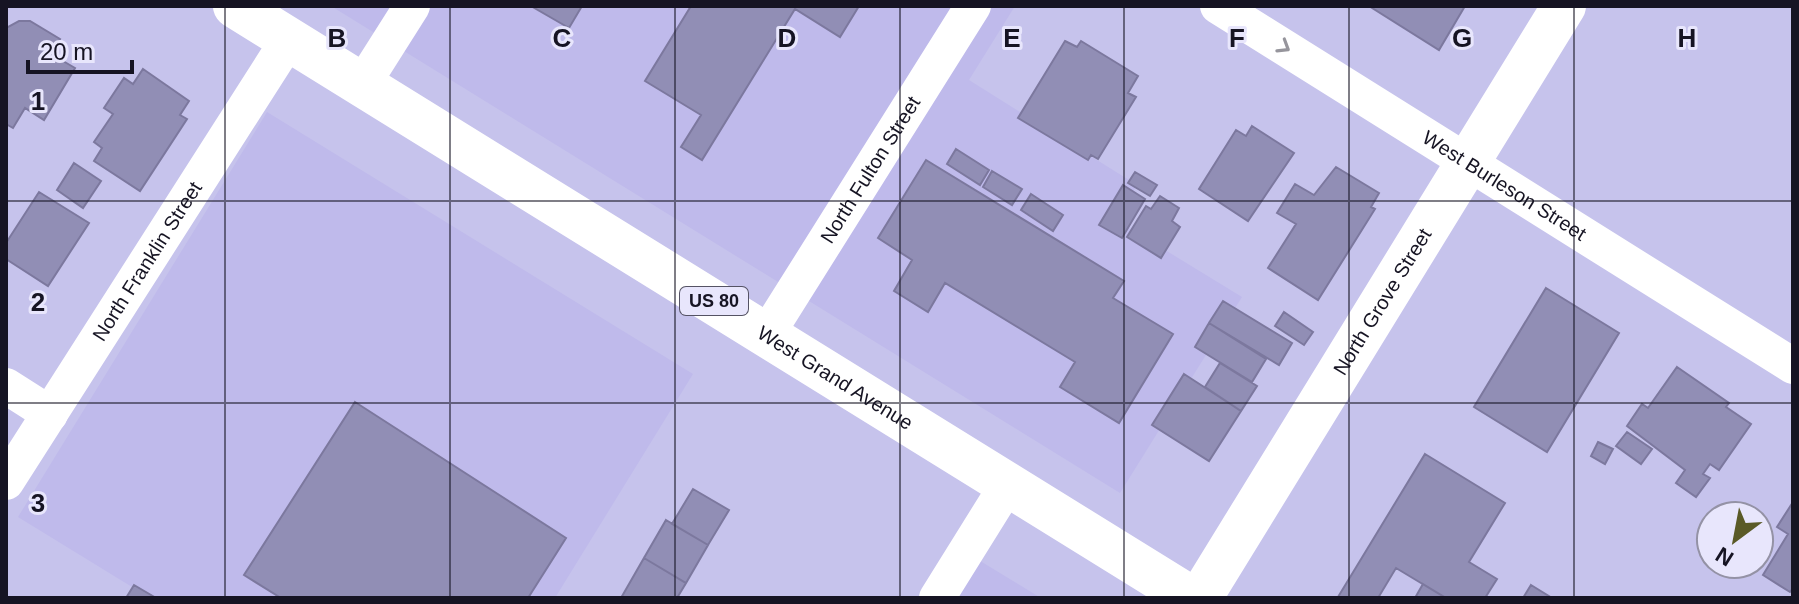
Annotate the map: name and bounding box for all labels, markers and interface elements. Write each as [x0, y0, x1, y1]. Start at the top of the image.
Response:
text: B [328, 23, 346, 53]
text: C [553, 23, 572, 53]
text: D [778, 23, 796, 53]
text: E [1003, 23, 1021, 53]
text: F [1229, 23, 1245, 53]
text: G [1452, 23, 1472, 53]
text: H [1678, 23, 1696, 53]
scale bar [28, 24, 132, 74]
text: 20 m [40, 38, 93, 65]
one-way arrow [1275, 38, 1290, 53]
text: 1 [31, 86, 45, 116]
street label: North Fulton Street [816, 92, 925, 247]
street label: West Burleson Street [1419, 126, 1591, 245]
street label: North Franklin Street [88, 177, 206, 345]
street label: North Grove Street [1329, 224, 1436, 379]
text: 2 [31, 287, 45, 317]
road number: US 80 [680, 287, 748, 315]
street label: West Grand Avenue [754, 321, 917, 434]
text: 3 [31, 488, 45, 518]
north arrow [1695, 500, 1775, 580]
text: N [1711, 542, 1738, 571]

